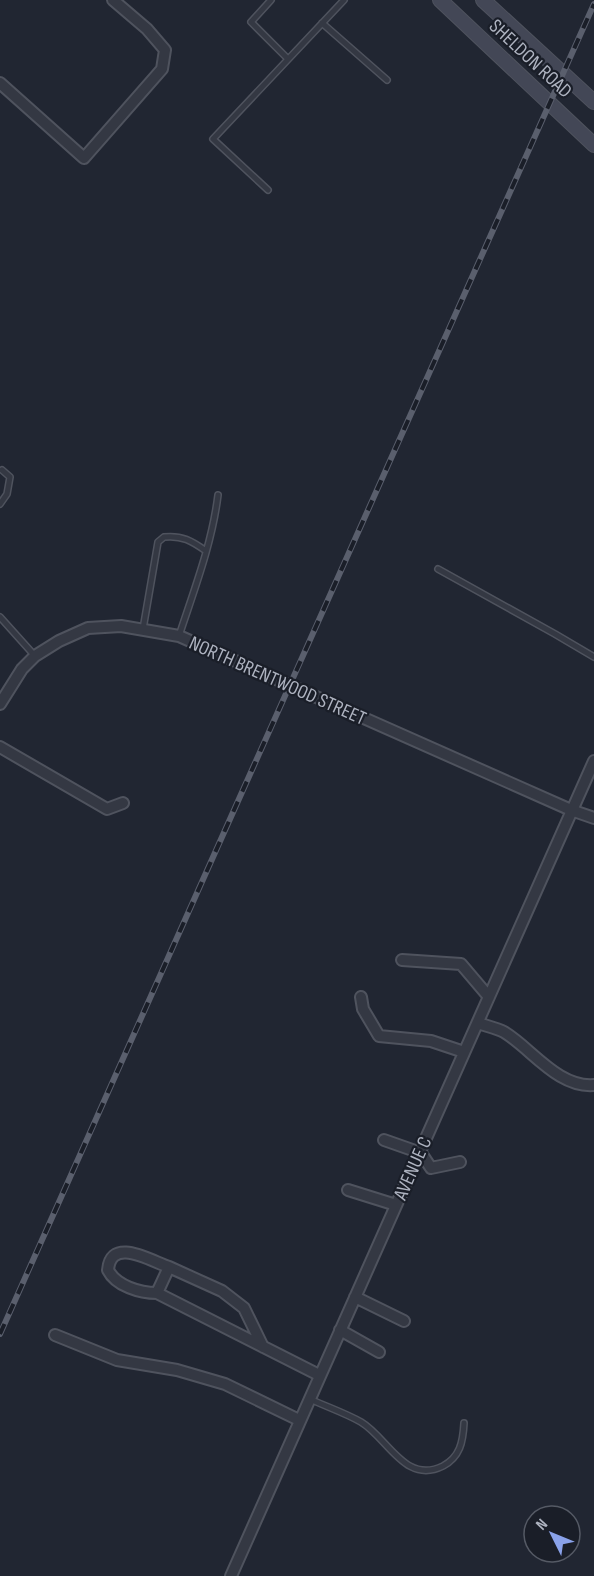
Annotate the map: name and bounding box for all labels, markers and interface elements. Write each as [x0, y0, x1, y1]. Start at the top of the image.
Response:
street label: SHELDON ROAD [484, 14, 577, 103]
street label: NORTH BRENTWOOD STREET [185, 631, 370, 731]
street label: AVENUE C [388, 1133, 437, 1205]
north arrow [522, 1504, 582, 1564]
text: N [532, 1515, 552, 1534]

